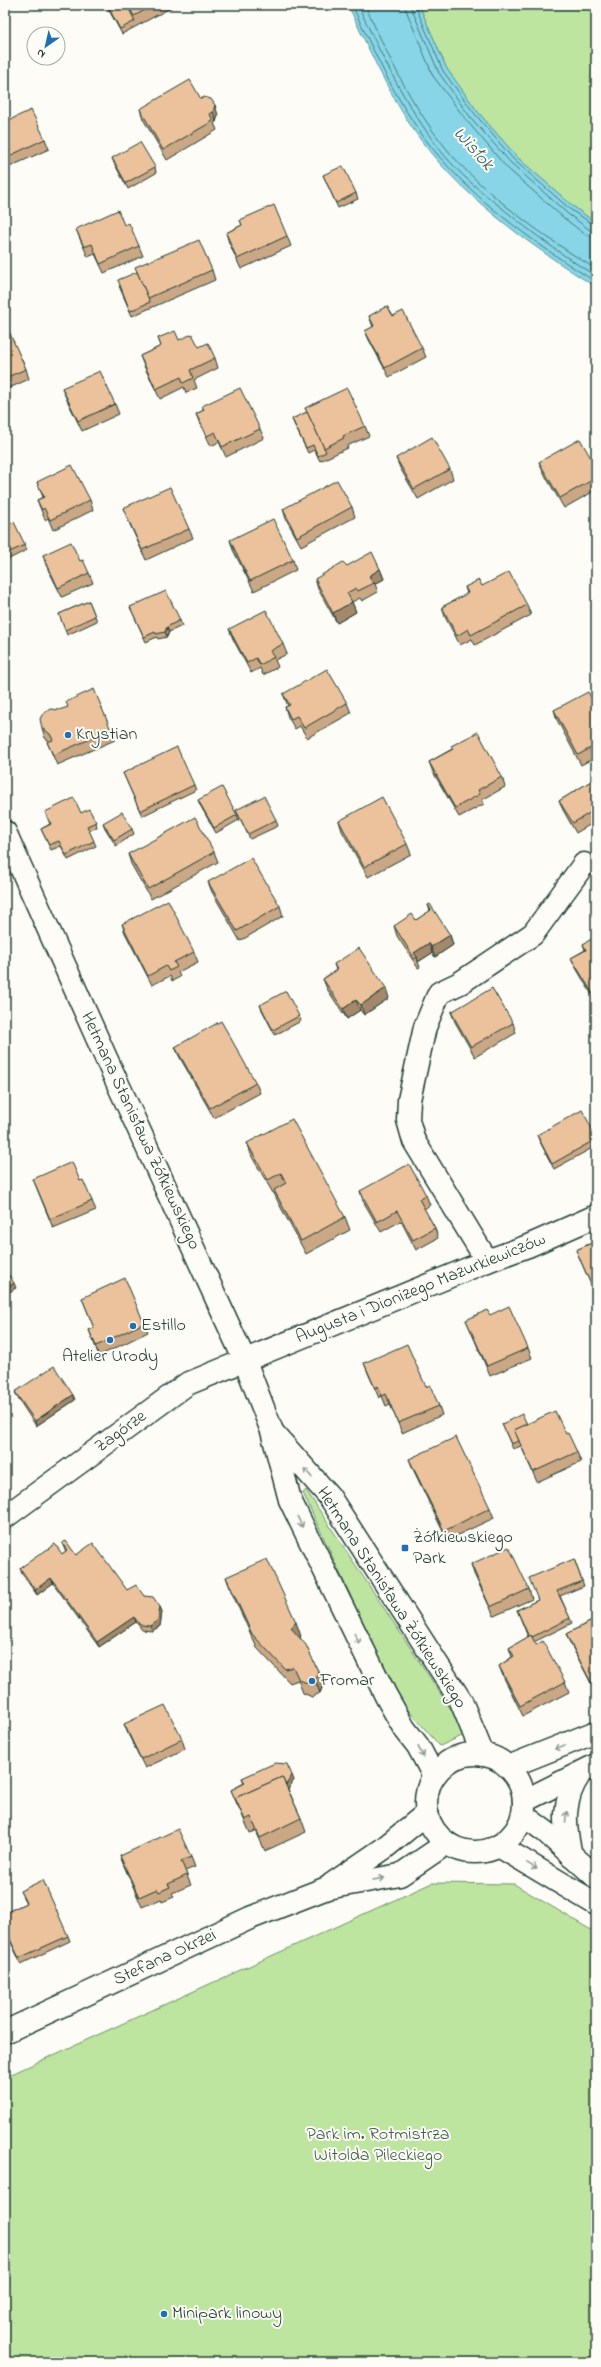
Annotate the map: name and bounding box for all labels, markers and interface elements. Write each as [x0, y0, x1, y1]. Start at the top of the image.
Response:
north arrow [26, 26, 66, 66]
text: N [33, 45, 49, 62]
water label: Wisłok [446, 121, 500, 177]
place label: Krystian [76, 722, 137, 748]
marker: Krystian [63, 730, 73, 740]
street label: Hetmana Stanisława Żółkiewskiego [72, 1008, 207, 1255]
street label: Augusta i Dionizego Mazurkiewiczów [292, 1227, 550, 1352]
place label: Estillo [141, 1313, 186, 1339]
marker: Estillo [128, 1321, 138, 1331]
marker: Atelier Urody [105, 1335, 115, 1345]
place label: Atelier Urody [62, 1344, 158, 1370]
street label: Zagórze [90, 1404, 154, 1461]
one-way arrow [304, 1467, 313, 1478]
street label: Hetmana Stanisława Żółkiewskiego [309, 1482, 473, 1715]
one-way arrow [297, 1516, 304, 1528]
place label: Żółkiewskiego Park [413, 1525, 513, 1572]
marker: Żółkiewskiego Park [400, 1543, 410, 1553]
one-way arrow [354, 1633, 361, 1645]
place label: Fromar [319, 1668, 375, 1694]
marker: Fromar [307, 1676, 317, 1686]
one-way arrow [554, 1743, 566, 1751]
one-way arrow [418, 1745, 425, 1757]
one-way arrow [562, 1811, 570, 1824]
one-way arrow [526, 1863, 538, 1871]
one-way arrow [372, 1875, 385, 1883]
street label: Stefana Okrzei [109, 1923, 221, 1993]
park label: Park im. Rotmistrza Witolda Pileckiego [306, 2122, 450, 2170]
place label: Minipark linowy [172, 2301, 282, 2327]
marker: Minipark linowy [159, 2309, 169, 2319]

